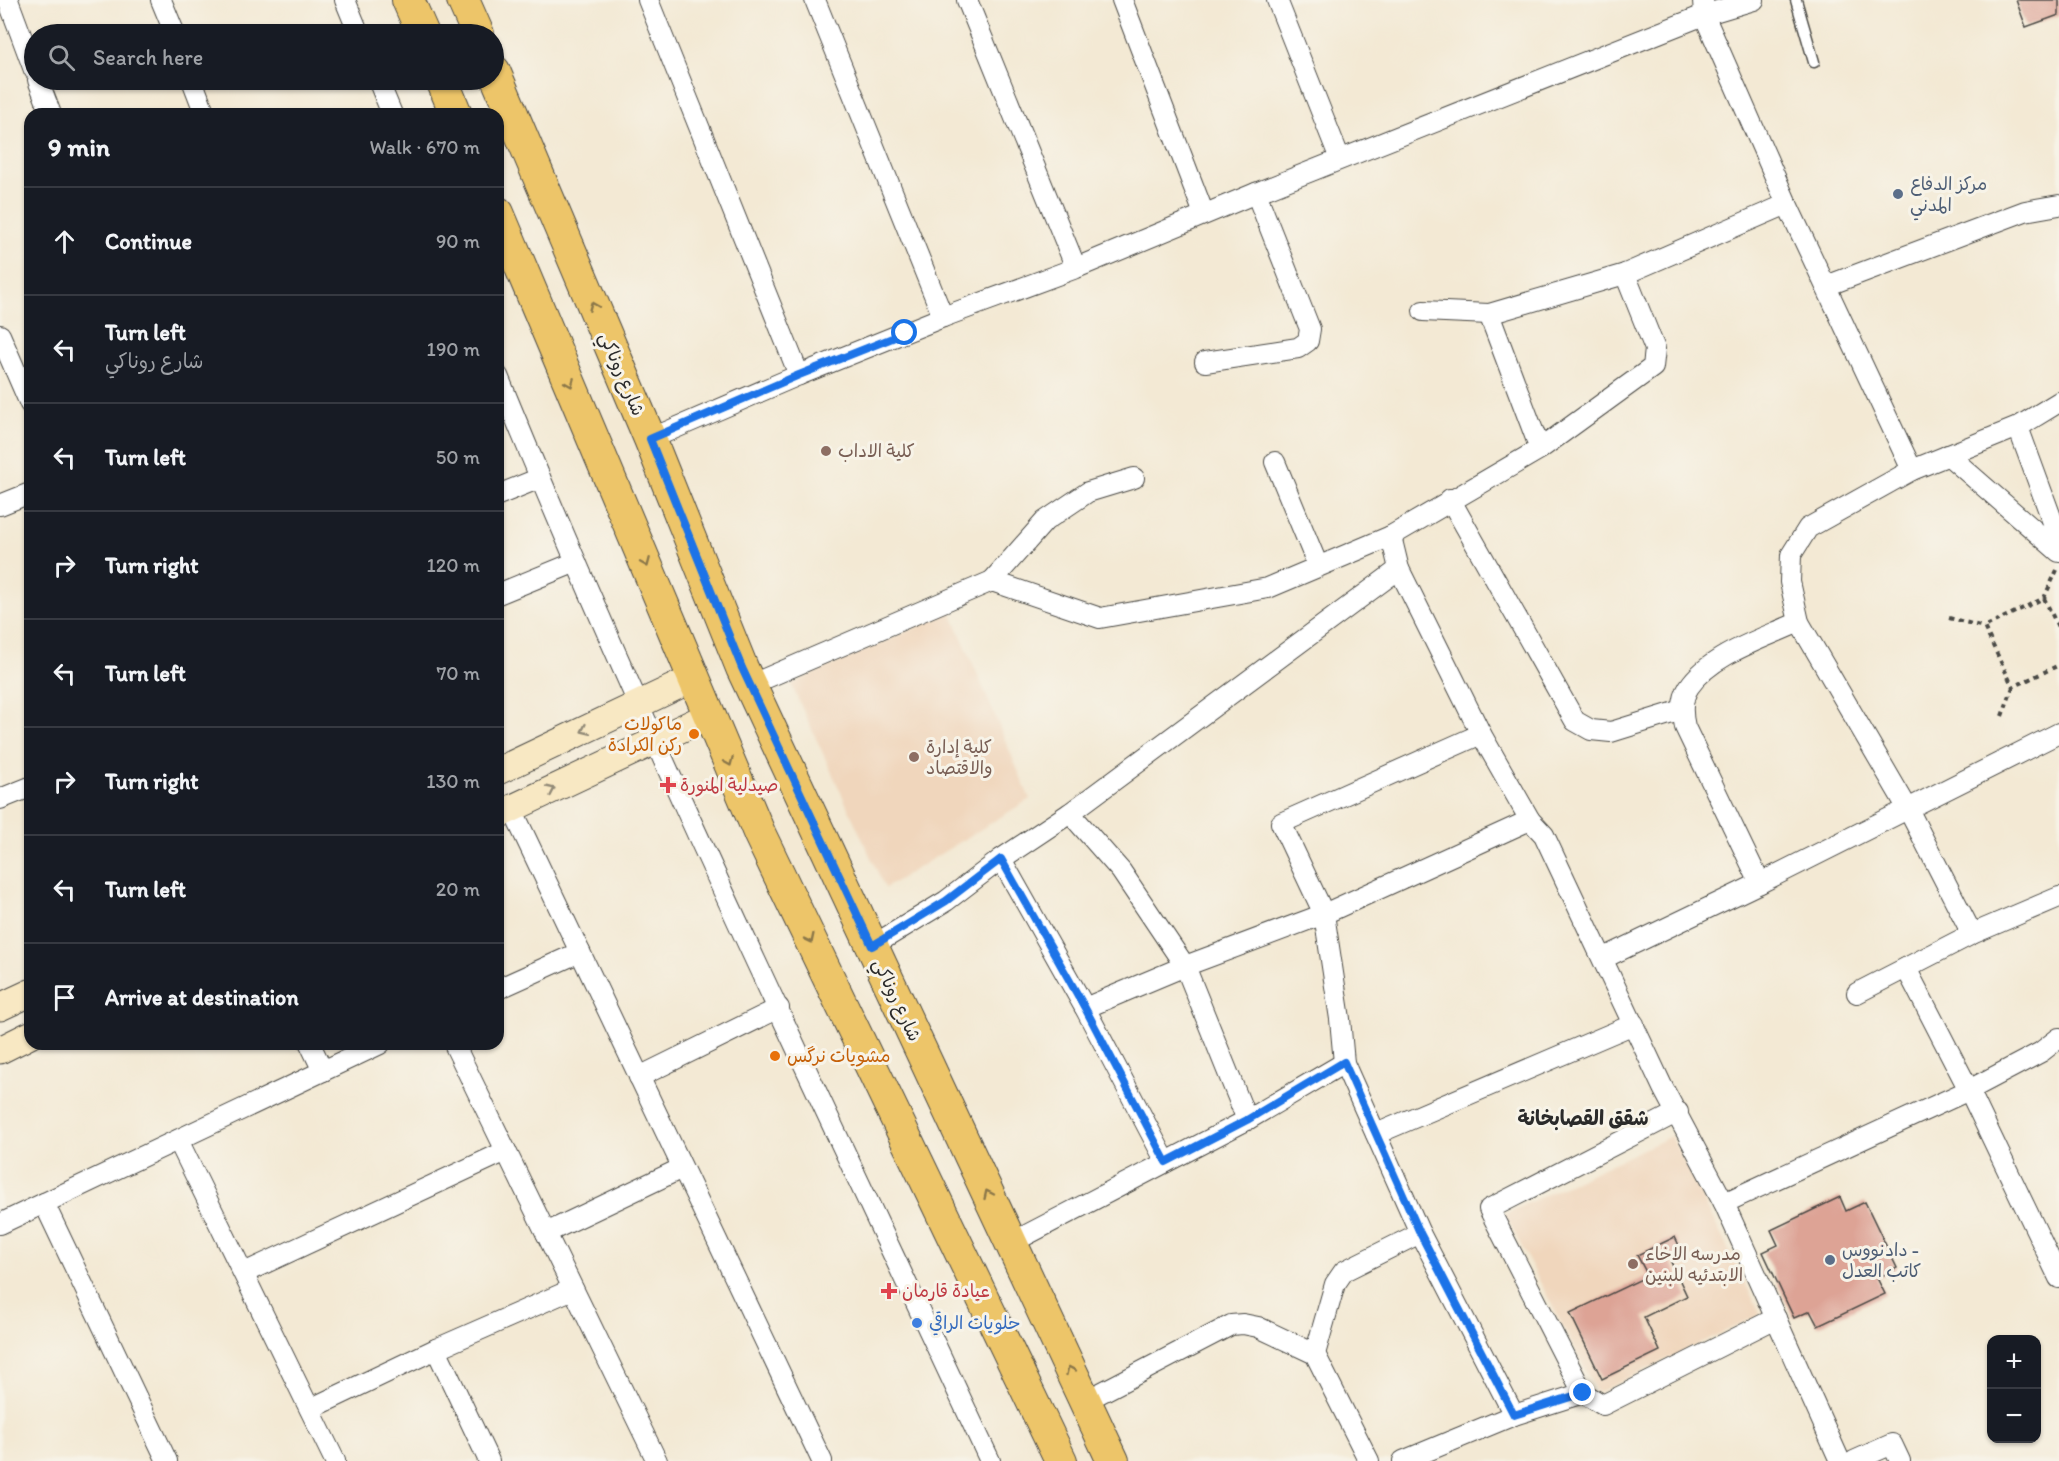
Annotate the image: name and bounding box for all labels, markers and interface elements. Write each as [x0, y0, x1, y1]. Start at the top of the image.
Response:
search box [24, 24, 504, 90]
icon: search [45, 41, 78, 74]
text: Search here [93, 44, 203, 71]
text: 9 min [48, 131, 110, 163]
text: Walk · 670 m [369, 135, 480, 159]
place label: مركز الدفاع المدني [1910, 173, 1987, 221]
marker: مركز الدفاع المدني [1891, 187, 1905, 201]
icon: ahead [48, 225, 81, 258]
text: Continue [105, 228, 192, 255]
text: 90 m [436, 229, 480, 253]
one-way arrow [588, 301, 600, 312]
text: Turn left [105, 319, 186, 346]
route start [891, 319, 917, 345]
street label: شارع روناكي [590, 329, 649, 421]
icon: left [48, 333, 81, 366]
text: 190 m [427, 337, 480, 361]
text: شارع روناكي [105, 349, 204, 373]
one-way arrow [563, 377, 575, 388]
place label: كلية الاداب [838, 440, 915, 462]
icon: left [48, 441, 81, 474]
text: Turn left [105, 444, 186, 471]
marker: كلية الاداب [819, 444, 833, 458]
text: 50 m [436, 445, 480, 469]
icon: right [48, 549, 81, 582]
text: Turn right [105, 552, 199, 579]
text: 120 m [427, 553, 480, 577]
one-way arrow [639, 556, 651, 567]
icon: left [48, 657, 81, 690]
text: Turn left [105, 660, 186, 687]
text: 70 m [436, 661, 480, 685]
place label: ماكولات ركن الكرادة [608, 713, 682, 756]
one-way arrow [580, 723, 591, 735]
marker: ماكولات ركن الكرادة [687, 727, 701, 741]
place label: كلية إدارة والاقتصاد [926, 736, 993, 779]
marker: كلية إدارة والاقتصاد [907, 750, 921, 764]
one-way arrow [722, 755, 734, 766]
icon: right [48, 765, 81, 798]
text: Turn right [105, 768, 199, 795]
text: 130 m [426, 769, 480, 793]
place label: صيدلية المنورة [680, 774, 778, 797]
marker: صيدلية المنورة [661, 778, 675, 792]
one-way arrow [544, 786, 555, 798]
icon: left [48, 873, 81, 906]
text: Turn left [105, 876, 186, 903]
text: 20 m [436, 877, 480, 901]
one-way arrow [802, 933, 814, 944]
street label: شارع روناكي [864, 955, 926, 1047]
icon: arrive [48, 981, 81, 1014]
text: Arrive at destination [105, 984, 299, 1011]
place label: مشويات نرگس [787, 1045, 891, 1067]
marker: مشويات نرگس [768, 1049, 782, 1063]
district label: شقق القصابخانة [1517, 1106, 1649, 1131]
one-way arrow [983, 1189, 995, 1200]
place label: دادنووس - کاتب العدل [1842, 1239, 1921, 1282]
place label: مدرسه الاخاء الابتدئيه للبنين [1645, 1243, 1743, 1286]
marker: دادنووس - کاتب العدل [1823, 1253, 1837, 1267]
marker: مدرسه الاخاء الابتدئيه للبنين [1626, 1257, 1640, 1271]
place label: عيادة قارمان [902, 1280, 990, 1302]
marker: عيادة قارمان [880, 1282, 898, 1300]
place label: حلويات الراقي [929, 1311, 1021, 1336]
marker: حلويات الراقي [910, 1316, 924, 1330]
map controls [1987, 1335, 2041, 1443]
button: + [1987, 1335, 2041, 1389]
one-way arrow [1066, 1366, 1078, 1377]
route end [1569, 1379, 1595, 1405]
button: − [1987, 1389, 2041, 1443]

